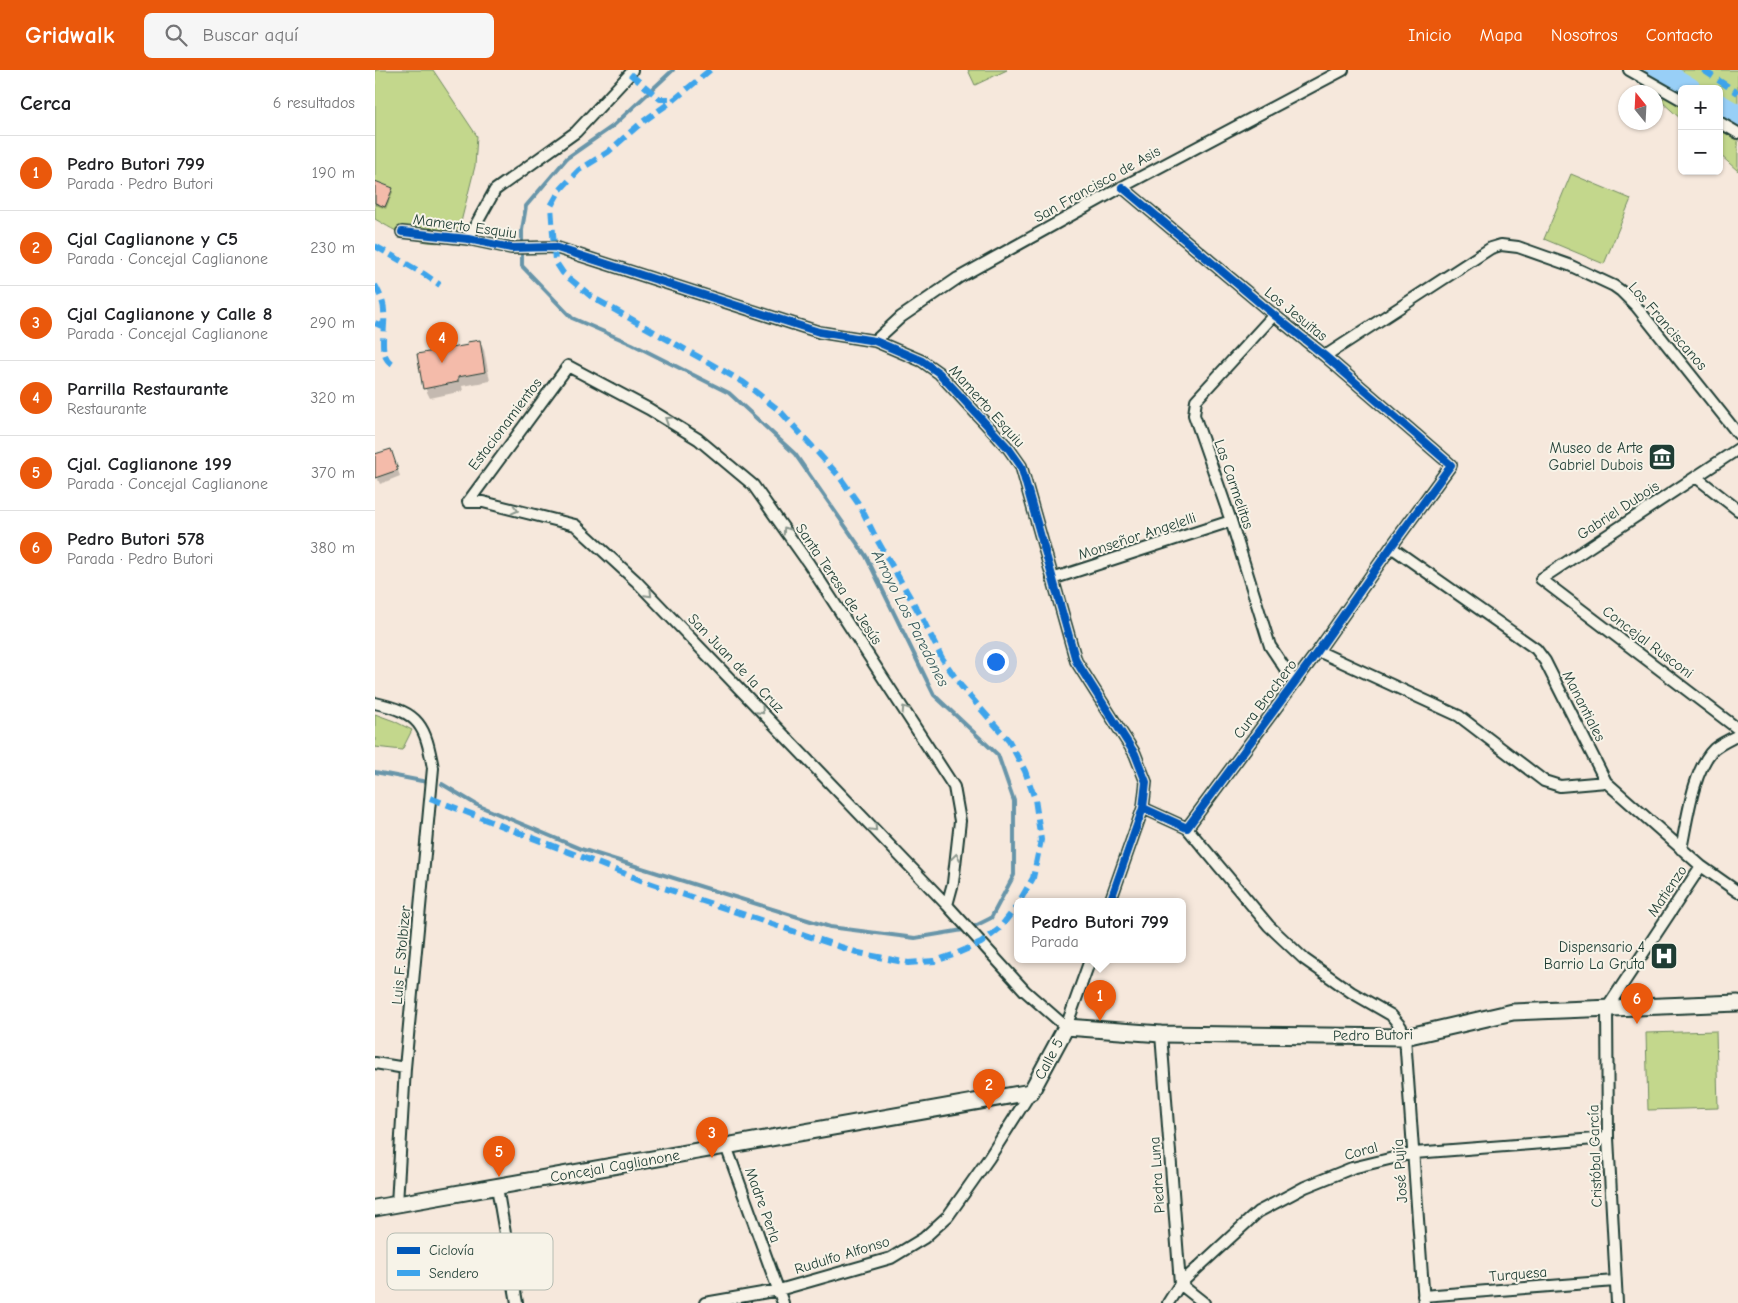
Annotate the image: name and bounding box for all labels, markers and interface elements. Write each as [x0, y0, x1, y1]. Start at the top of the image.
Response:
search box [144, 13, 494, 58]
text: Gridwalk [25, 21, 114, 49]
icon: search [162, 21, 190, 49]
text: Buscar aquí [202, 24, 298, 46]
text: Inicio [1408, 25, 1452, 46]
text: Mapa [1480, 25, 1523, 46]
text: Nosotros [1551, 25, 1618, 46]
text: Contacto [1646, 25, 1713, 46]
north arrow [1618, 85, 1663, 130]
map controls [1678, 85, 1723, 175]
button: + [1678, 85, 1723, 130]
text: Cerca [20, 91, 71, 115]
text: 6 resultados [273, 94, 355, 112]
button: − [1678, 130, 1723, 175]
street label: San Francisco de Asis [1031, 142, 1163, 226]
text: Pedro Butori 799 [67, 153, 205, 175]
text: 1 [33, 164, 39, 182]
text: 190 m [312, 164, 355, 182]
text: Parada · Pedro Butori [67, 175, 213, 193]
street label: Mamerto Esquiu [412, 210, 518, 242]
text: Cjal Caglianone y C5 [67, 228, 238, 250]
text: 2 [32, 239, 40, 257]
text: 230 m [310, 239, 355, 257]
text: Parada · Concejal Caglianone [67, 250, 268, 268]
street label: Los Franciscanos [1625, 278, 1711, 374]
street label: Los Jesuitas [1261, 283, 1331, 345]
text: Cjal Caglianone y Calle 8 [67, 303, 272, 325]
text: 3 [32, 314, 40, 332]
text: 290 m [310, 314, 355, 332]
pin: 4 [426, 322, 458, 363]
text: Parada · Concejal Caglianone [67, 325, 268, 343]
street label: Mamerto Esquiu [945, 361, 1029, 451]
street label: Estacionamientos [464, 374, 546, 474]
text: Parrilla Restaurante [67, 378, 228, 400]
text: 4 [32, 389, 40, 407]
text: 320 m [310, 389, 355, 407]
text: Restaurante [67, 400, 147, 418]
one-way arrow [665, 417, 674, 427]
street label: Las Carmelitas [1210, 437, 1258, 531]
place label: Museo de Arte Gabriel Dubois [1549, 439, 1643, 474]
museum icon: Museo de Arte Gabriel Dubois [1647, 442, 1677, 472]
text: Cjal. Caglianone 199 [67, 453, 232, 475]
text: 5 [32, 464, 40, 482]
text: 370 m [311, 464, 355, 482]
text: Parada · Concejal Caglianone [67, 475, 268, 493]
street label: Gabriel Dubois [1574, 477, 1662, 543]
one-way arrow [511, 504, 520, 515]
street label: Monseñor Angelelli [1076, 508, 1198, 564]
street label: Santa Teresa de Jesús [792, 520, 886, 648]
one-way arrow [783, 527, 791, 536]
text: Pedro Butori 578 [67, 528, 205, 550]
text: 6 [32, 539, 40, 557]
text: 380 m [310, 539, 355, 557]
water label: Arroyo Los Paredones [867, 546, 953, 690]
text: Parada · Pedro Butori [67, 550, 213, 568]
one-way arrow [643, 589, 652, 598]
street label: Concejal Rusconi [1599, 602, 1697, 682]
street label: San Juan de la Cruz [684, 610, 788, 717]
your location [983, 649, 1009, 675]
street label: Cura Brochero [1229, 656, 1301, 742]
street label: Manantiales [1558, 668, 1610, 744]
one-way arrow [755, 706, 764, 715]
one-way arrow [901, 706, 911, 715]
one-way arrow [868, 823, 877, 832]
one-way arrow [950, 852, 961, 860]
street label: Matienzo [1643, 862, 1691, 920]
popup [1014, 898, 1186, 963]
street label: Luis F. Stolbizer [388, 905, 414, 1005]
text: Pedro Butori 799 [1031, 911, 1169, 933]
text: Parada [1031, 933, 1079, 951]
place label: Dispensario 4 Barrio La Gruta [1544, 938, 1645, 973]
hospital icon: Dispensario 4 Barrio La Gruta [1649, 941, 1679, 971]
pin: 1 [1084, 980, 1116, 1021]
pin: 6 [1621, 983, 1653, 1024]
street label: Pedro Butori [1333, 1025, 1413, 1045]
street label: Calle 5 [1031, 1035, 1067, 1083]
pin: 2 [973, 1069, 1005, 1110]
street label: Cristóbal García [1584, 1104, 1606, 1208]
pin: 3 [696, 1117, 728, 1158]
pin: 5 [483, 1136, 515, 1177]
street label: Piedra Luna [1145, 1136, 1169, 1214]
street label: Coral [1342, 1138, 1380, 1164]
street label: José Pujía [1389, 1138, 1411, 1204]
street label: Concejal Caglianone [549, 1146, 682, 1186]
street label: Madre Perla [741, 1165, 785, 1245]
street label: Rudulfo Alfonso [792, 1232, 892, 1278]
legend [387, 1233, 553, 1290]
text: Ciclovía [429, 1242, 474, 1259]
street label: Turquesa [1488, 1263, 1548, 1285]
text: Sendero [429, 1265, 479, 1282]

